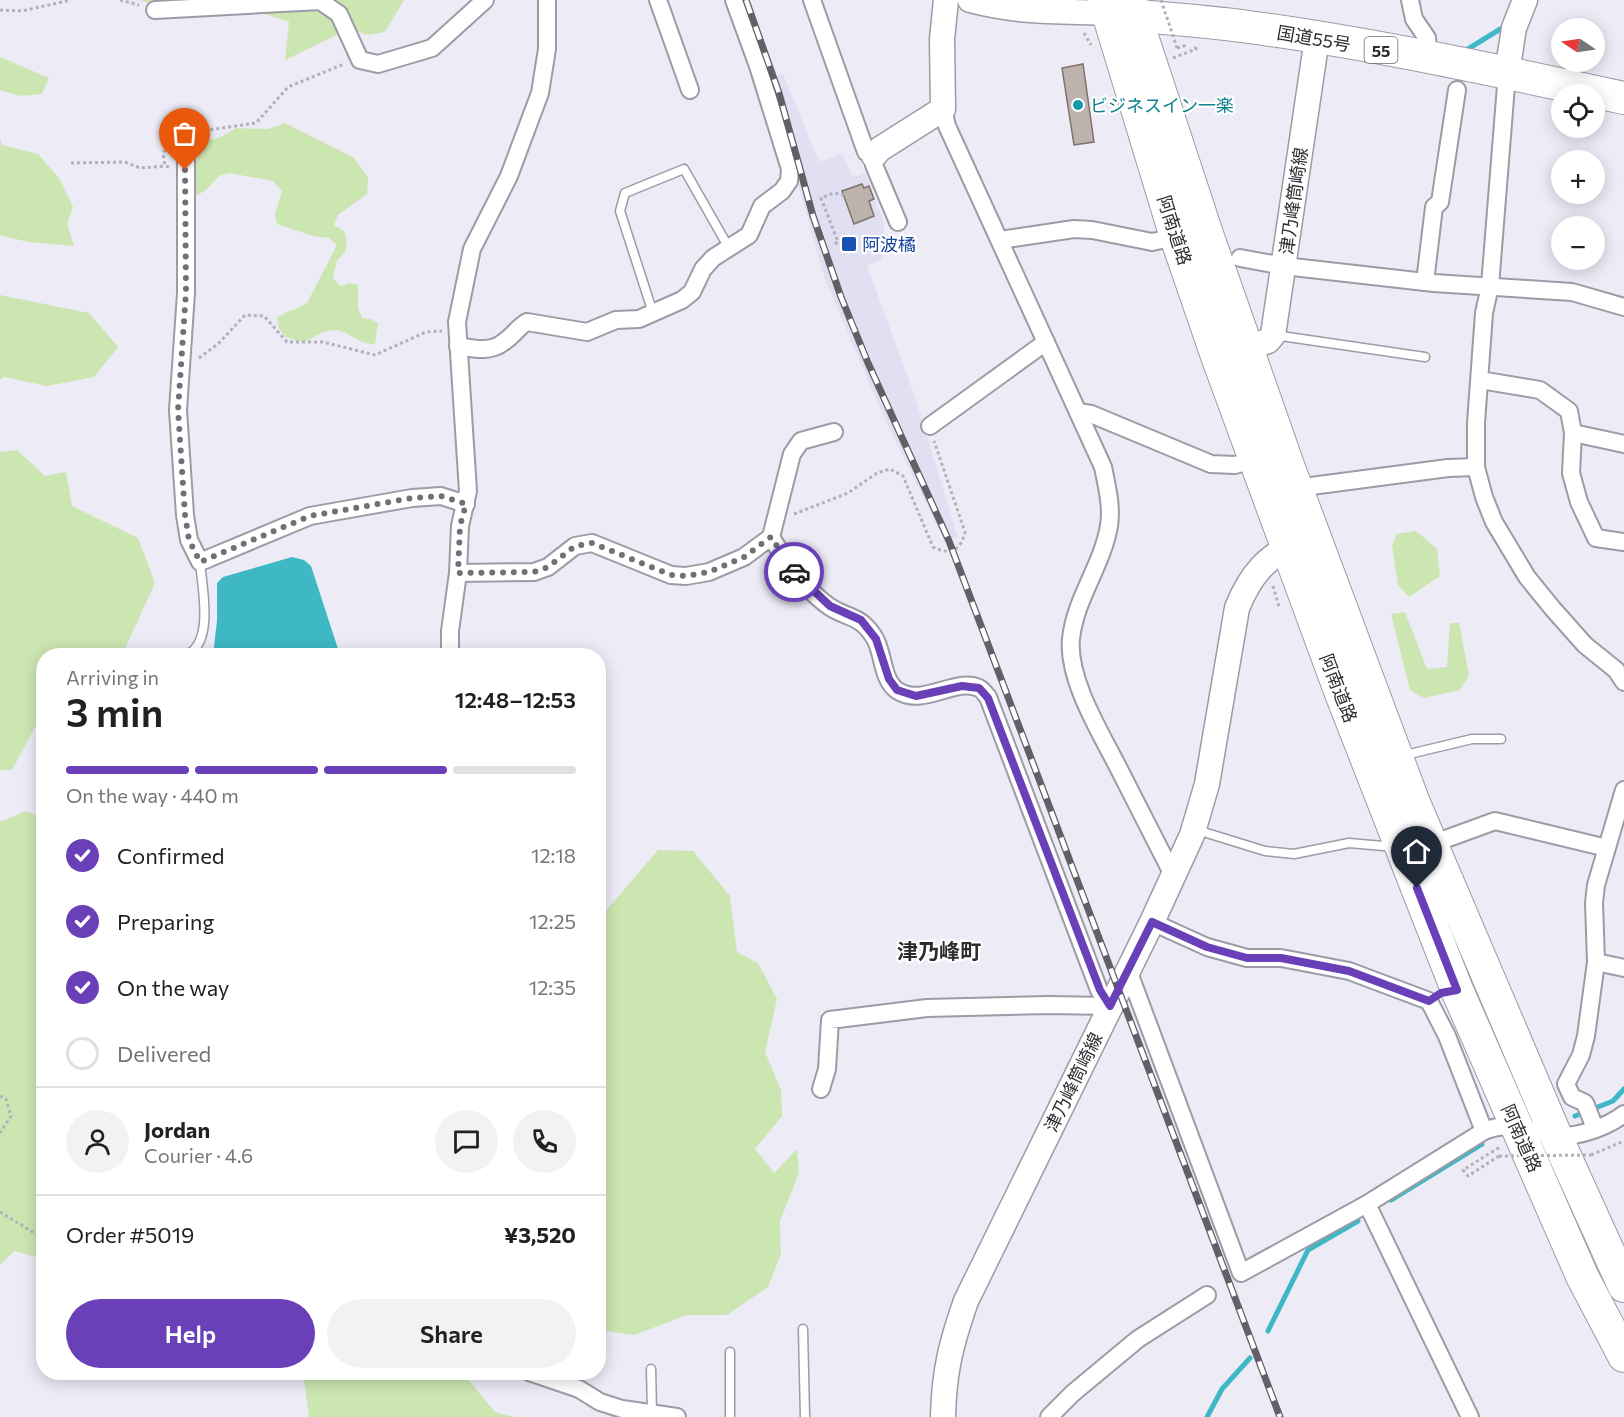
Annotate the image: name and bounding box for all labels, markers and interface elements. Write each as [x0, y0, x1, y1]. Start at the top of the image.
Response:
north arrow [1551, 18, 1605, 72]
map controls [1551, 18, 1605, 270]
street label: 国道55号 [1275, 21, 1353, 55]
road number: 55 [1364, 37, 1398, 63]
button: locate [1551, 84, 1605, 138]
place label: ビジネスイン一楽 [1090, 94, 1234, 116]
marker: ビジネスイン一楽 [1071, 98, 1085, 112]
pin [159, 108, 210, 170]
icon: bag [168, 117, 201, 150]
street label: 津乃峰筒崎線 [1275, 146, 1311, 256]
button: + [1551, 150, 1605, 204]
street label: 阿南道路 [1153, 192, 1197, 268]
button: − [1551, 216, 1605, 270]
place label: 阿波橘 [862, 233, 916, 255]
marker: 阿波橘 [840, 235, 858, 253]
courier [764, 542, 824, 602]
icon: car [778, 556, 811, 589]
street label: 阿南道路 [1316, 650, 1362, 726]
text: Arriving in [66, 665, 159, 689]
text: 12:48–12:53 [455, 686, 576, 713]
text: 3 min [66, 687, 163, 735]
text: On the way · 440 m [66, 783, 239, 807]
pin [1391, 826, 1442, 888]
icon: home [1400, 835, 1433, 868]
icon: check [66, 839, 99, 872]
text: Confirmed [117, 842, 224, 869]
text: 12:18 [531, 843, 576, 867]
icon: check [66, 905, 99, 938]
text: Preparing [117, 908, 214, 935]
text: 12:25 [529, 909, 576, 933]
district label: 津乃峰町 [897, 938, 981, 963]
icon: check [66, 971, 99, 1004]
text: On the way [117, 974, 229, 1001]
text: 12:35 [529, 975, 576, 999]
street label: 津乃峰筒崎線 [1039, 1029, 1107, 1135]
text: Delivered [117, 1040, 211, 1067]
street label: 阿南道路 [1497, 1101, 1547, 1175]
button: person [66, 1110, 129, 1173]
button: chat [435, 1110, 498, 1173]
button: phone [513, 1110, 576, 1173]
text: Jordan [144, 1116, 210, 1143]
text: Courier · 4.6 [144, 1143, 253, 1167]
text: Order #5019 [66, 1221, 194, 1248]
text: ¥3,520 [504, 1221, 576, 1248]
button: Help [66, 1299, 315, 1368]
button: Share [327, 1299, 576, 1368]

